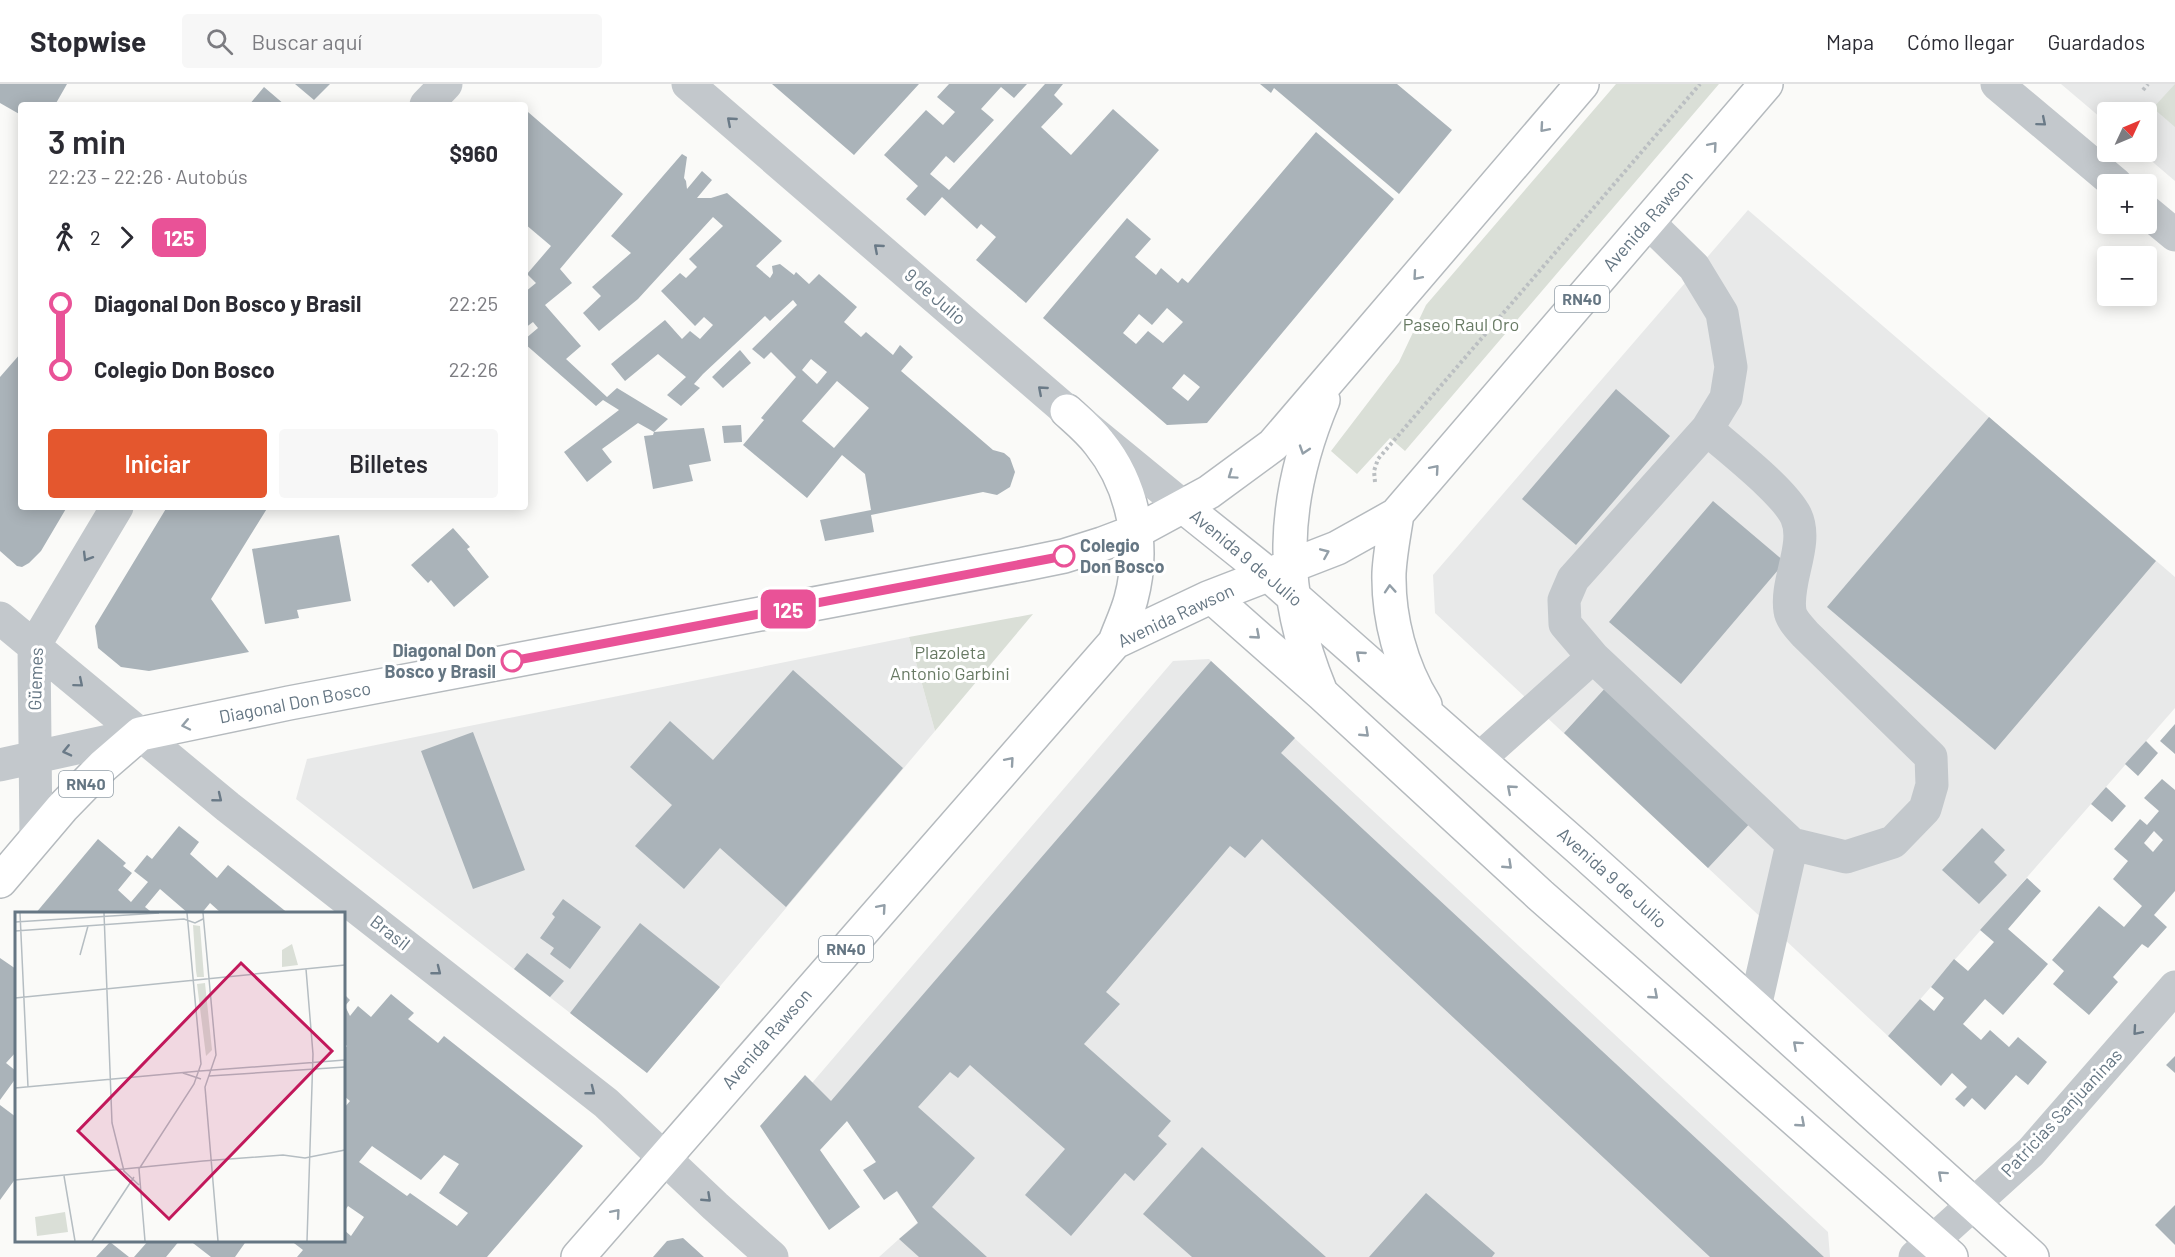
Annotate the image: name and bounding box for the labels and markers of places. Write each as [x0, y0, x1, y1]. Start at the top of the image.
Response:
place label: Colegio Don Bosco [1080, 534, 1164, 577]
marker: Colegio Don Bosco [1053, 545, 1075, 567]
place label: Diagonal Don Bosco y Brasil [384, 639, 496, 682]
marker: Diagonal Don Bosco y Brasil [501, 650, 523, 672]

